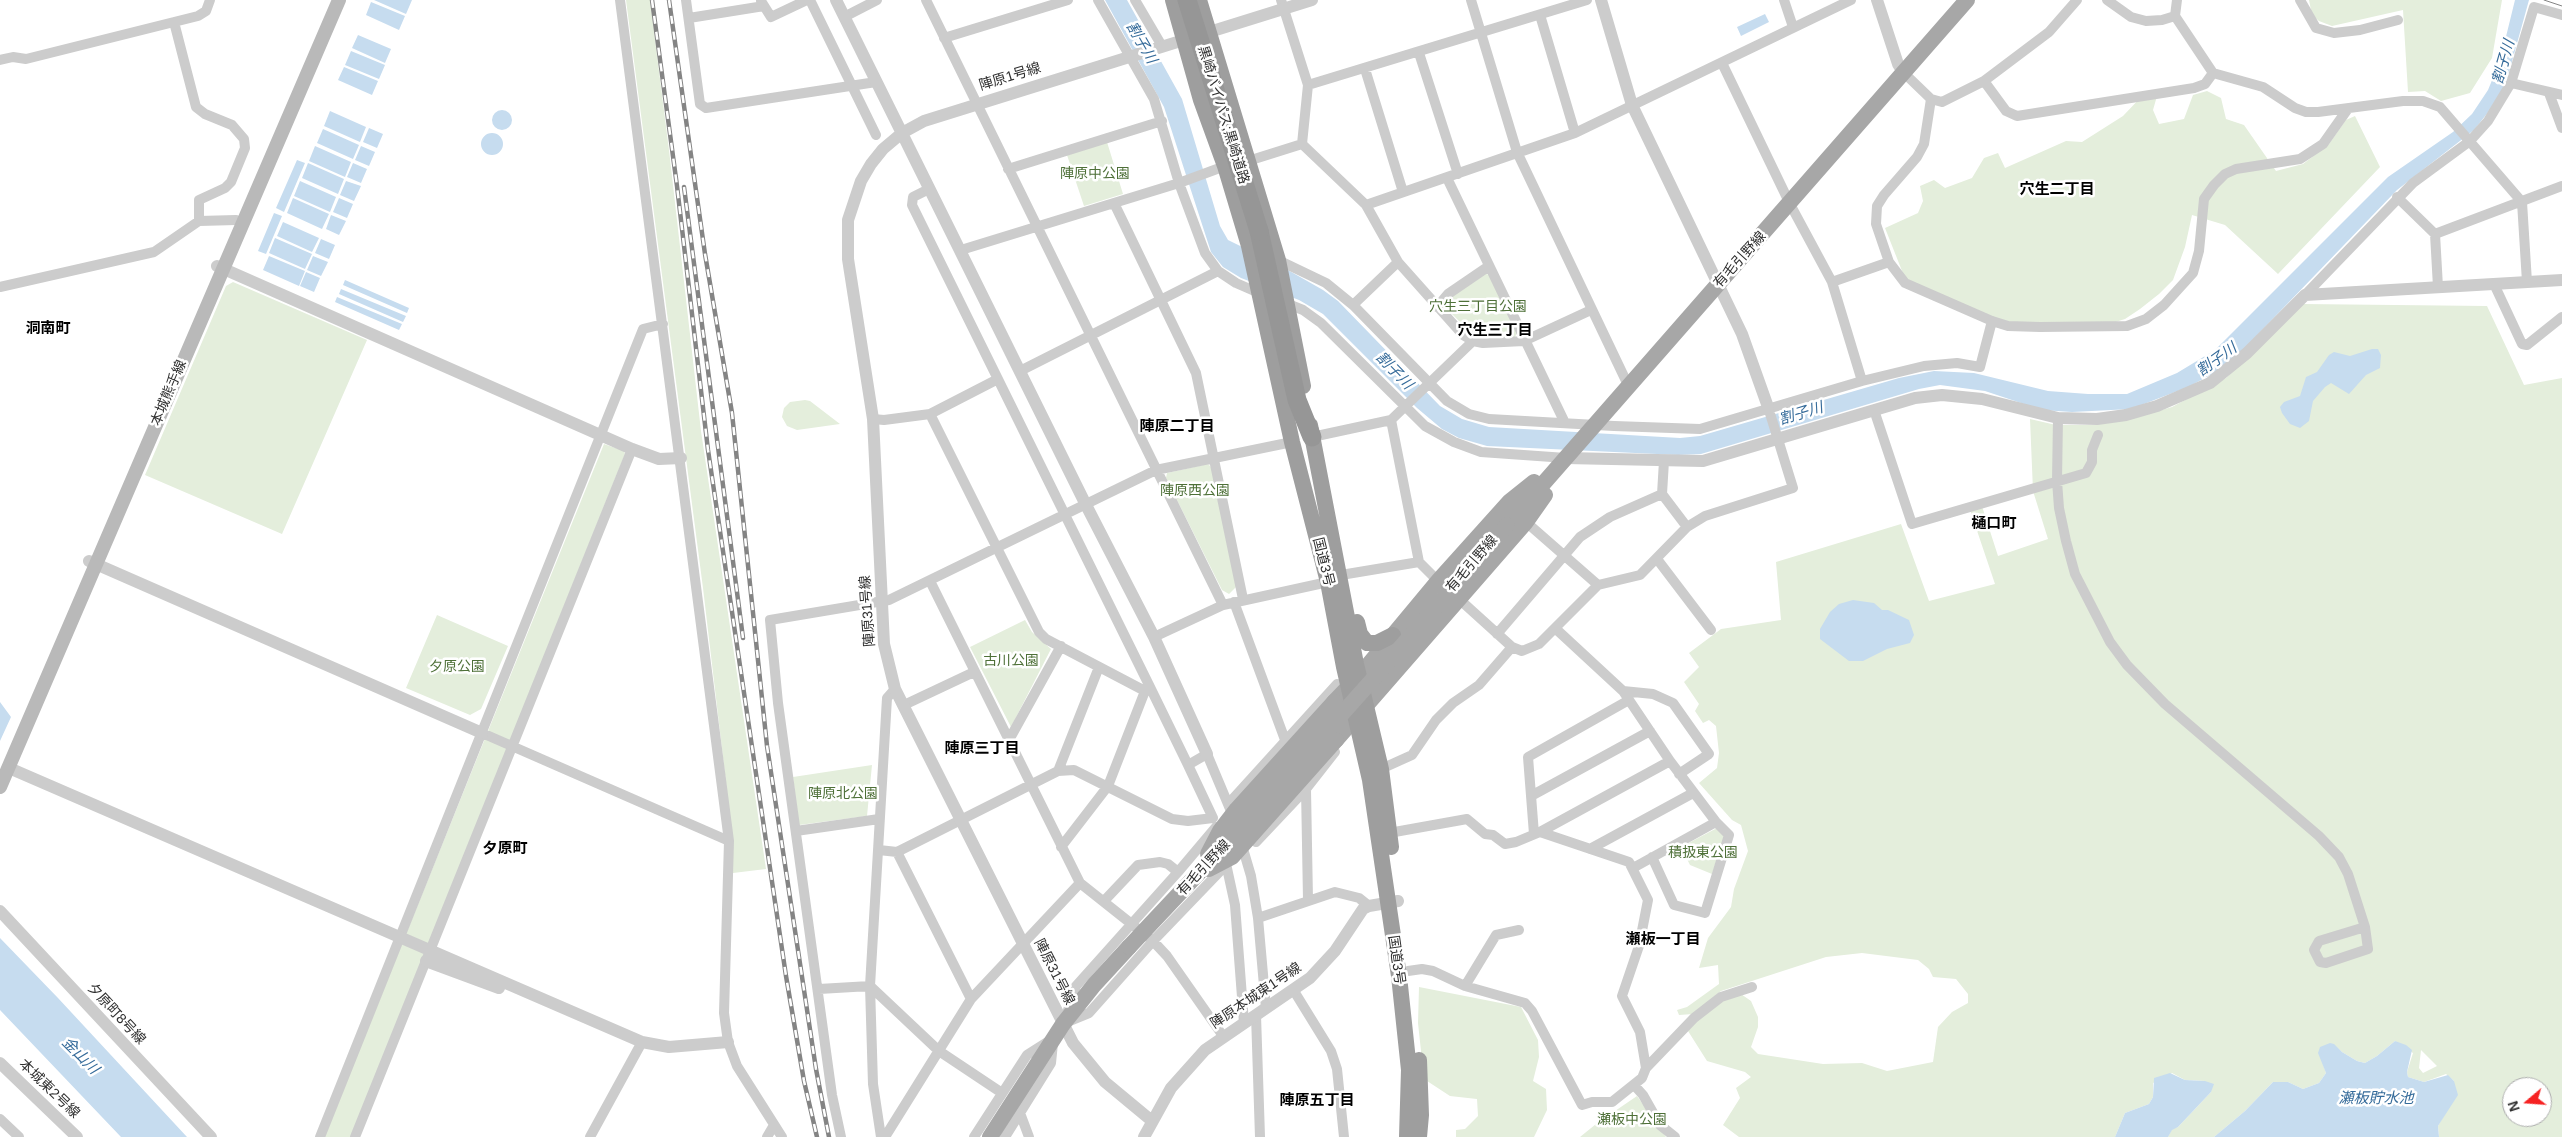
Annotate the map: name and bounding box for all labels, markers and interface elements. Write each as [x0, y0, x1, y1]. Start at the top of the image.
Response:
water label: 割子川 [1122, 19, 1160, 67]
water label: 割子川 [2489, 38, 2519, 86]
street label: 黒崎バイパス;黒崎道路 [1194, 44, 1252, 186]
street label: 陣原1号線 [977, 60, 1043, 94]
park label: 陣原中公園 [1060, 166, 1130, 182]
district label: 穴生二丁目 [2020, 181, 2094, 199]
street label: 有毛引野線 [1710, 228, 1770, 292]
park label: 穴生三丁目公園 [1429, 299, 1527, 315]
district label: 洞南町 [26, 320, 70, 338]
district label: 穴生三丁目 [1458, 322, 1532, 340]
water label: 割子川 [2194, 339, 2240, 381]
water label: 割子川 [1372, 349, 1416, 393]
street label: 本城熊手線 [148, 358, 190, 428]
water label: 割子川 [1777, 399, 1825, 429]
district label: 陣原二丁目 [1140, 418, 1214, 436]
park label: 陣原西公園 [1160, 483, 1230, 499]
district label: 樋口町 [1972, 515, 2016, 533]
street label: 有毛引野線 [1443, 532, 1501, 596]
street label: 国道3号 [1309, 536, 1337, 588]
street label: 陣原31号線 [857, 575, 879, 647]
park label: 古川公園 [983, 653, 1039, 669]
park label: 夕原公園 [429, 659, 485, 675]
district label: 陣原三丁目 [945, 740, 1019, 758]
park label: 陣原北公園 [808, 786, 878, 802]
street label: 有毛引野線 [1174, 837, 1234, 899]
district label: 夕原町 [483, 840, 527, 858]
park label: 積扱東公園 [1668, 845, 1738, 861]
district label: 瀬板一丁目 [1626, 931, 1700, 949]
street label: 国道3号 [1384, 934, 1408, 986]
street label: 陣原31号線 [1030, 936, 1078, 1008]
street label: 陣原本城東1号線 [1207, 959, 1305, 1033]
street label: 夕原町8号線 [83, 980, 149, 1048]
water label: 金山川 [58, 1034, 102, 1078]
street label: 本城東2号線 [15, 1056, 83, 1122]
north arrow [2502, 1077, 2552, 1127]
water label: 瀬板貯水池 [2339, 1090, 2413, 1108]
district label: 陣原五丁目 [1280, 1092, 1354, 1110]
text: N [2505, 1099, 2523, 1114]
park label: 瀬板中公園 [1597, 1112, 1667, 1128]

